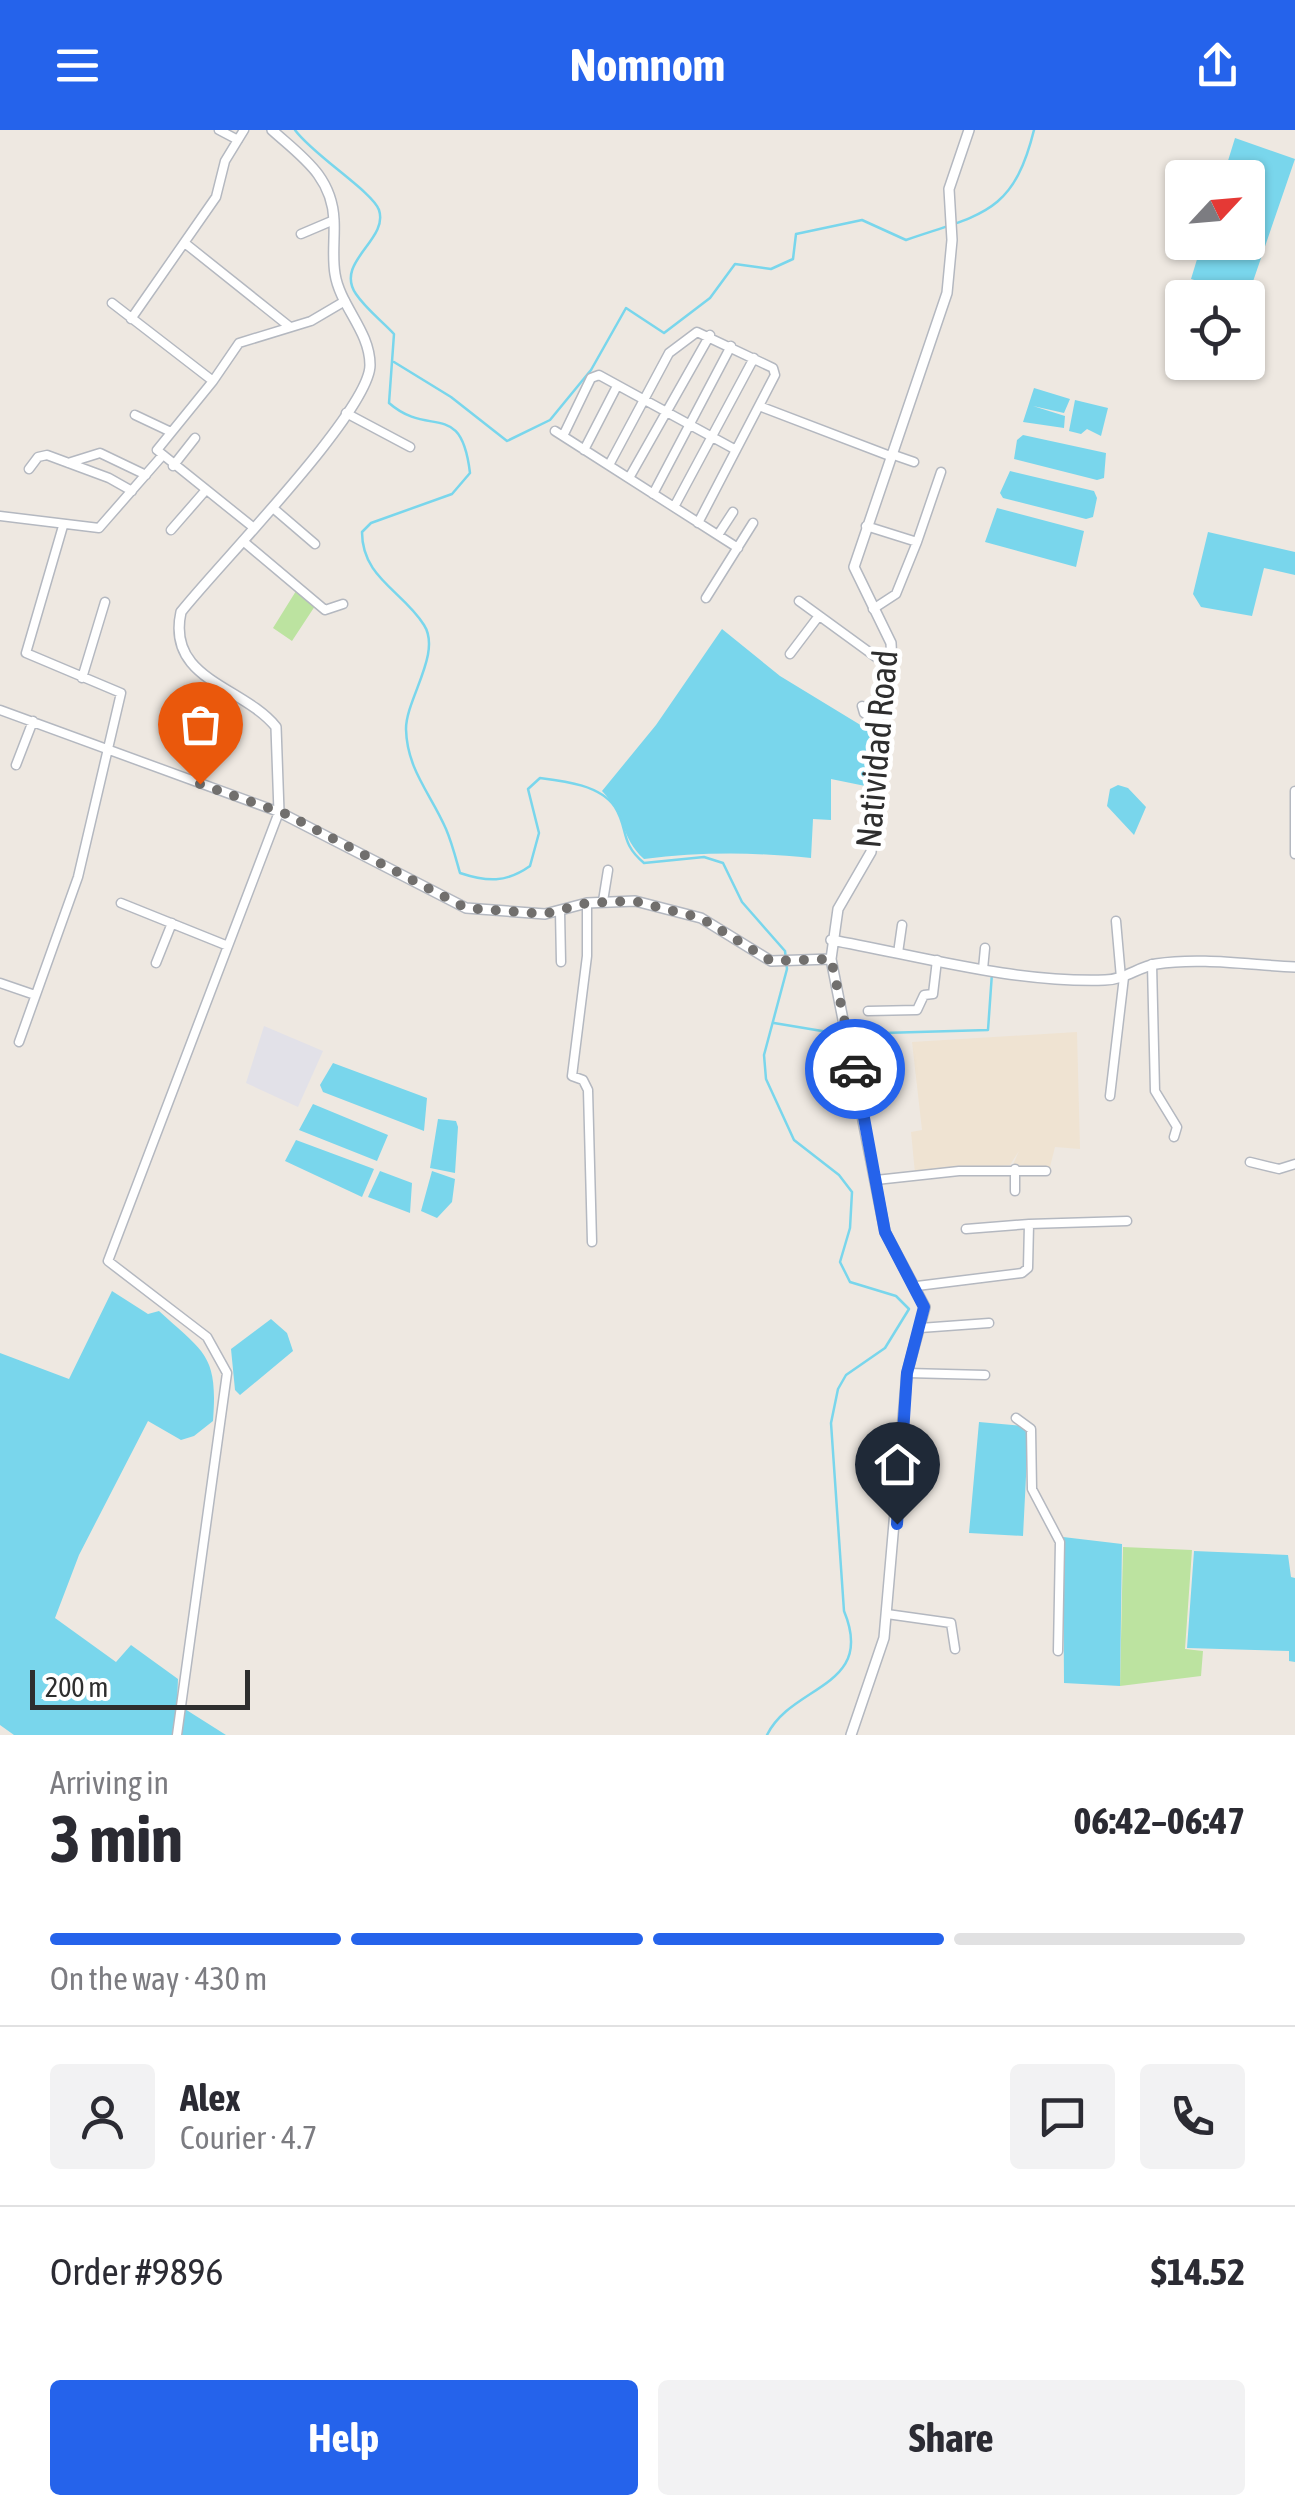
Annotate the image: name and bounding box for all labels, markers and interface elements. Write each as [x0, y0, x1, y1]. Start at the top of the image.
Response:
icon: menu [50, 38, 105, 93]
icon: share [1190, 38, 1245, 93]
text: Nomnom [570, 39, 725, 91]
north arrow [1165, 160, 1265, 260]
map controls [1165, 160, 1265, 380]
button: locate [1165, 280, 1265, 380]
street label: Natividad Road [847, 648, 905, 850]
pin [158, 682, 243, 785]
icon: bag [173, 697, 228, 752]
courier [805, 1019, 905, 1119]
icon: car [828, 1042, 883, 1097]
pin [855, 1422, 940, 1525]
icon: home [870, 1437, 925, 1492]
scale bar [30, 1665, 250, 1710]
text: 200 m [45, 1671, 108, 1703]
text: Arriving in [50, 1764, 169, 1801]
text: 06:42–06:47 [1073, 1799, 1245, 1842]
text: 3 min [50, 1801, 183, 1876]
text: On the way · 430 m [50, 1960, 267, 1997]
button: person [50, 2064, 155, 2169]
button: chat [1010, 2064, 1115, 2169]
button: phone [1140, 2064, 1245, 2169]
text: Alex [180, 2076, 241, 2119]
text: Courier · 4.7 [180, 2119, 317, 2156]
text: Order #9896 [50, 2250, 223, 2293]
text: $14.52 [1151, 2250, 1245, 2293]
button: Help [50, 2380, 638, 2495]
button: Share [658, 2380, 1245, 2495]

